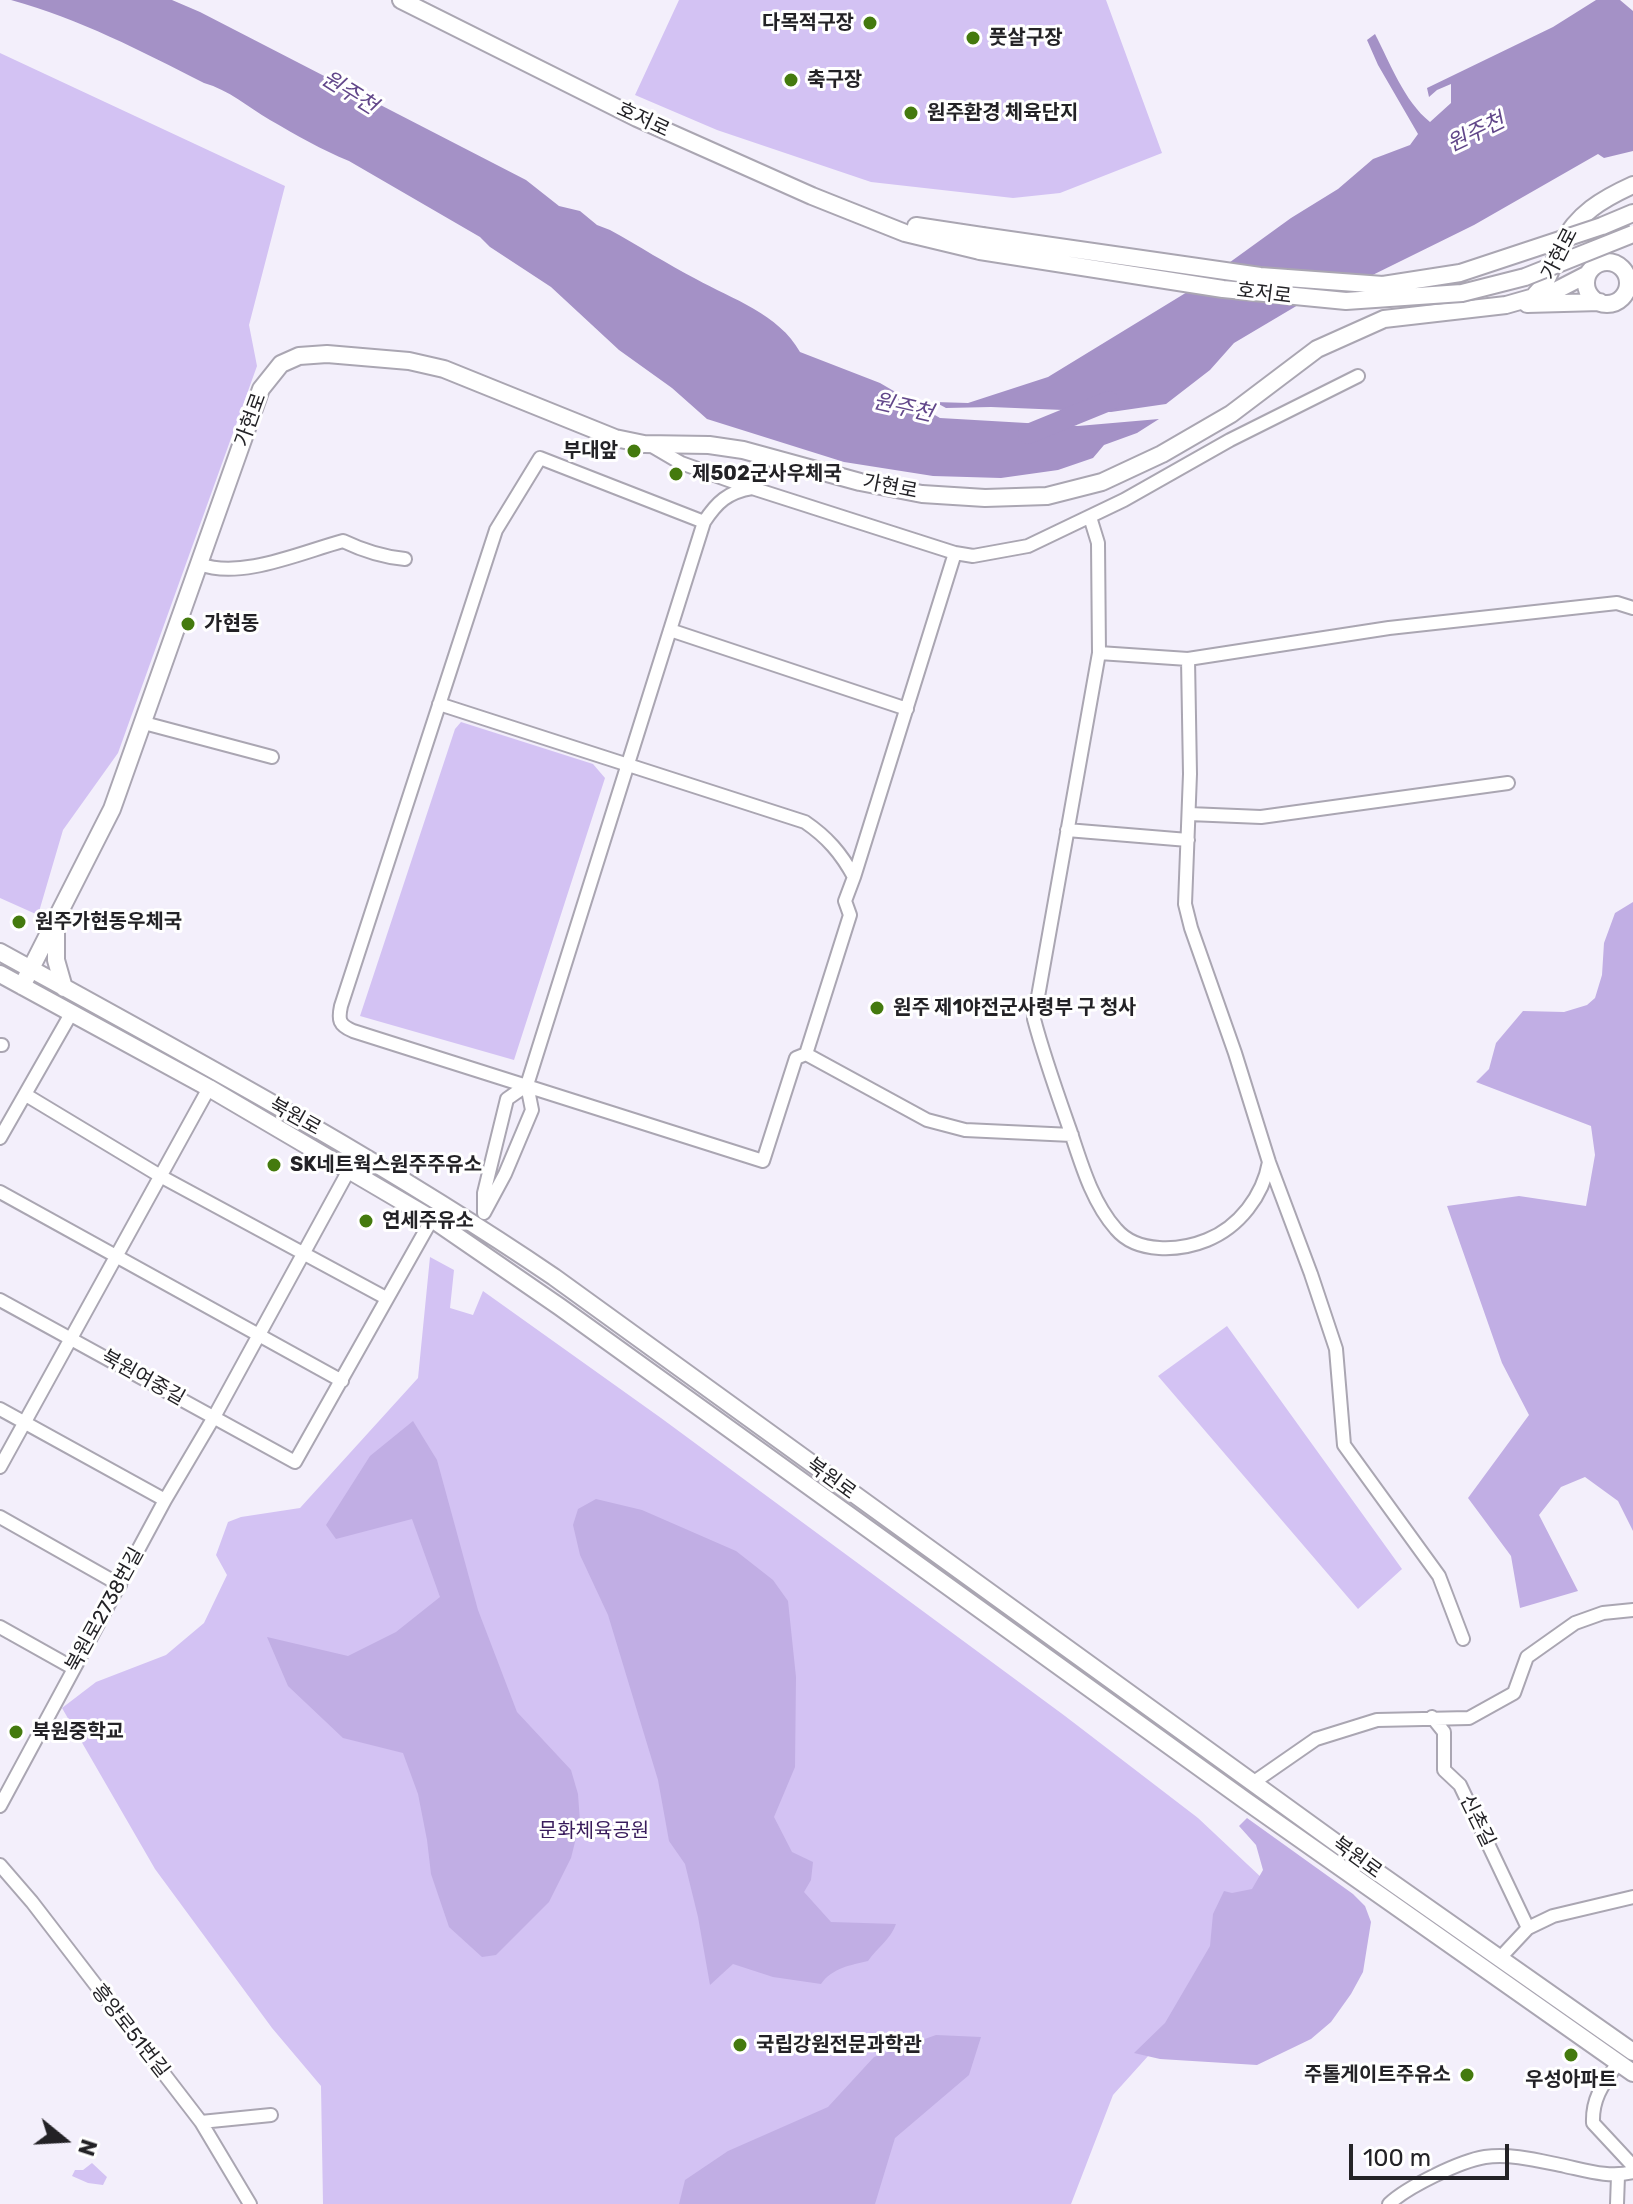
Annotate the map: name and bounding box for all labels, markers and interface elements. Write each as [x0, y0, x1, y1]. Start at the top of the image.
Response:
place label: 다목적구장 [762, 11, 854, 35]
marker: 다목적구장 [861, 14, 879, 32]
place label: 풋살구장 [989, 26, 1063, 50]
marker: 풋살구장 [964, 29, 982, 47]
water label: 원주천 [316, 66, 382, 120]
place label: 축구장 [807, 68, 862, 92]
marker: 축구장 [782, 71, 800, 89]
street label: 호저로 [613, 97, 673, 143]
place label: 원주환경 체육단지 [927, 101, 1078, 125]
marker: 원주환경 체육단지 [902, 104, 920, 122]
water label: 원주천 [1443, 108, 1509, 158]
street label: 가현로 [1537, 224, 1583, 284]
street label: 호저로 [1235, 279, 1293, 309]
water label: 원주천 [870, 388, 936, 428]
street label: 가현로 [230, 390, 272, 450]
place label: 부대앞 [563, 439, 618, 463]
marker: 부대앞 [625, 442, 643, 460]
place label: 제502군사우체국 [692, 462, 842, 486]
marker: 제502군사우체국 [667, 465, 685, 483]
street label: 가현로 [861, 470, 919, 504]
place label: 가현동 [204, 612, 259, 636]
marker: 가현동 [179, 615, 197, 633]
place label: 원주가현동우체국 [35, 910, 182, 934]
marker: 원주가현동우체국 [10, 913, 28, 931]
place label: 원주 제1야전군사령부 구 청사 [893, 996, 1137, 1020]
marker: 원주 제1야전군사령부 구 청사 [868, 999, 886, 1017]
street label: 북원로 [265, 1093, 325, 1141]
place label: SK네트웍스원주주유소 [290, 1153, 482, 1177]
marker: SK네트웍스원주주유소 [265, 1156, 283, 1174]
place label: 연세주유소 [382, 1209, 474, 1233]
marker: 연세주유소 [357, 1212, 375, 1230]
street label: 북원여중길 [97, 1345, 189, 1411]
street label: 북원로 [802, 1453, 860, 1505]
street label: 북원로2738번길 [61, 1544, 149, 1676]
place label: 북원중학교 [32, 1720, 124, 1744]
marker: 북원중학교 [7, 1723, 25, 1741]
street label: 신촌길 [1454, 1791, 1500, 1851]
park label: 문화체육공원 [539, 1819, 649, 1843]
street label: 북원로 [1328, 1832, 1386, 1884]
street label: 흥양로51번길 [86, 1979, 174, 2083]
place label: 국립강원전문과학관 [756, 2033, 922, 2057]
marker: 국립강원전문과학관 [731, 2036, 749, 2054]
marker: 우성아파트 [1562, 2046, 1580, 2064]
place label: 주톨게이트주유소 [1304, 2063, 1451, 2087]
marker: 주톨게이트주유소 [1458, 2066, 1476, 2084]
place label: 우성아파트 [1525, 2068, 1617, 2092]
north arrow [24, 2100, 104, 2180]
scale bar [1353, 2128, 1513, 2178]
text: N [72, 2136, 103, 2159]
text: 100 m [1363, 2144, 1431, 2172]

